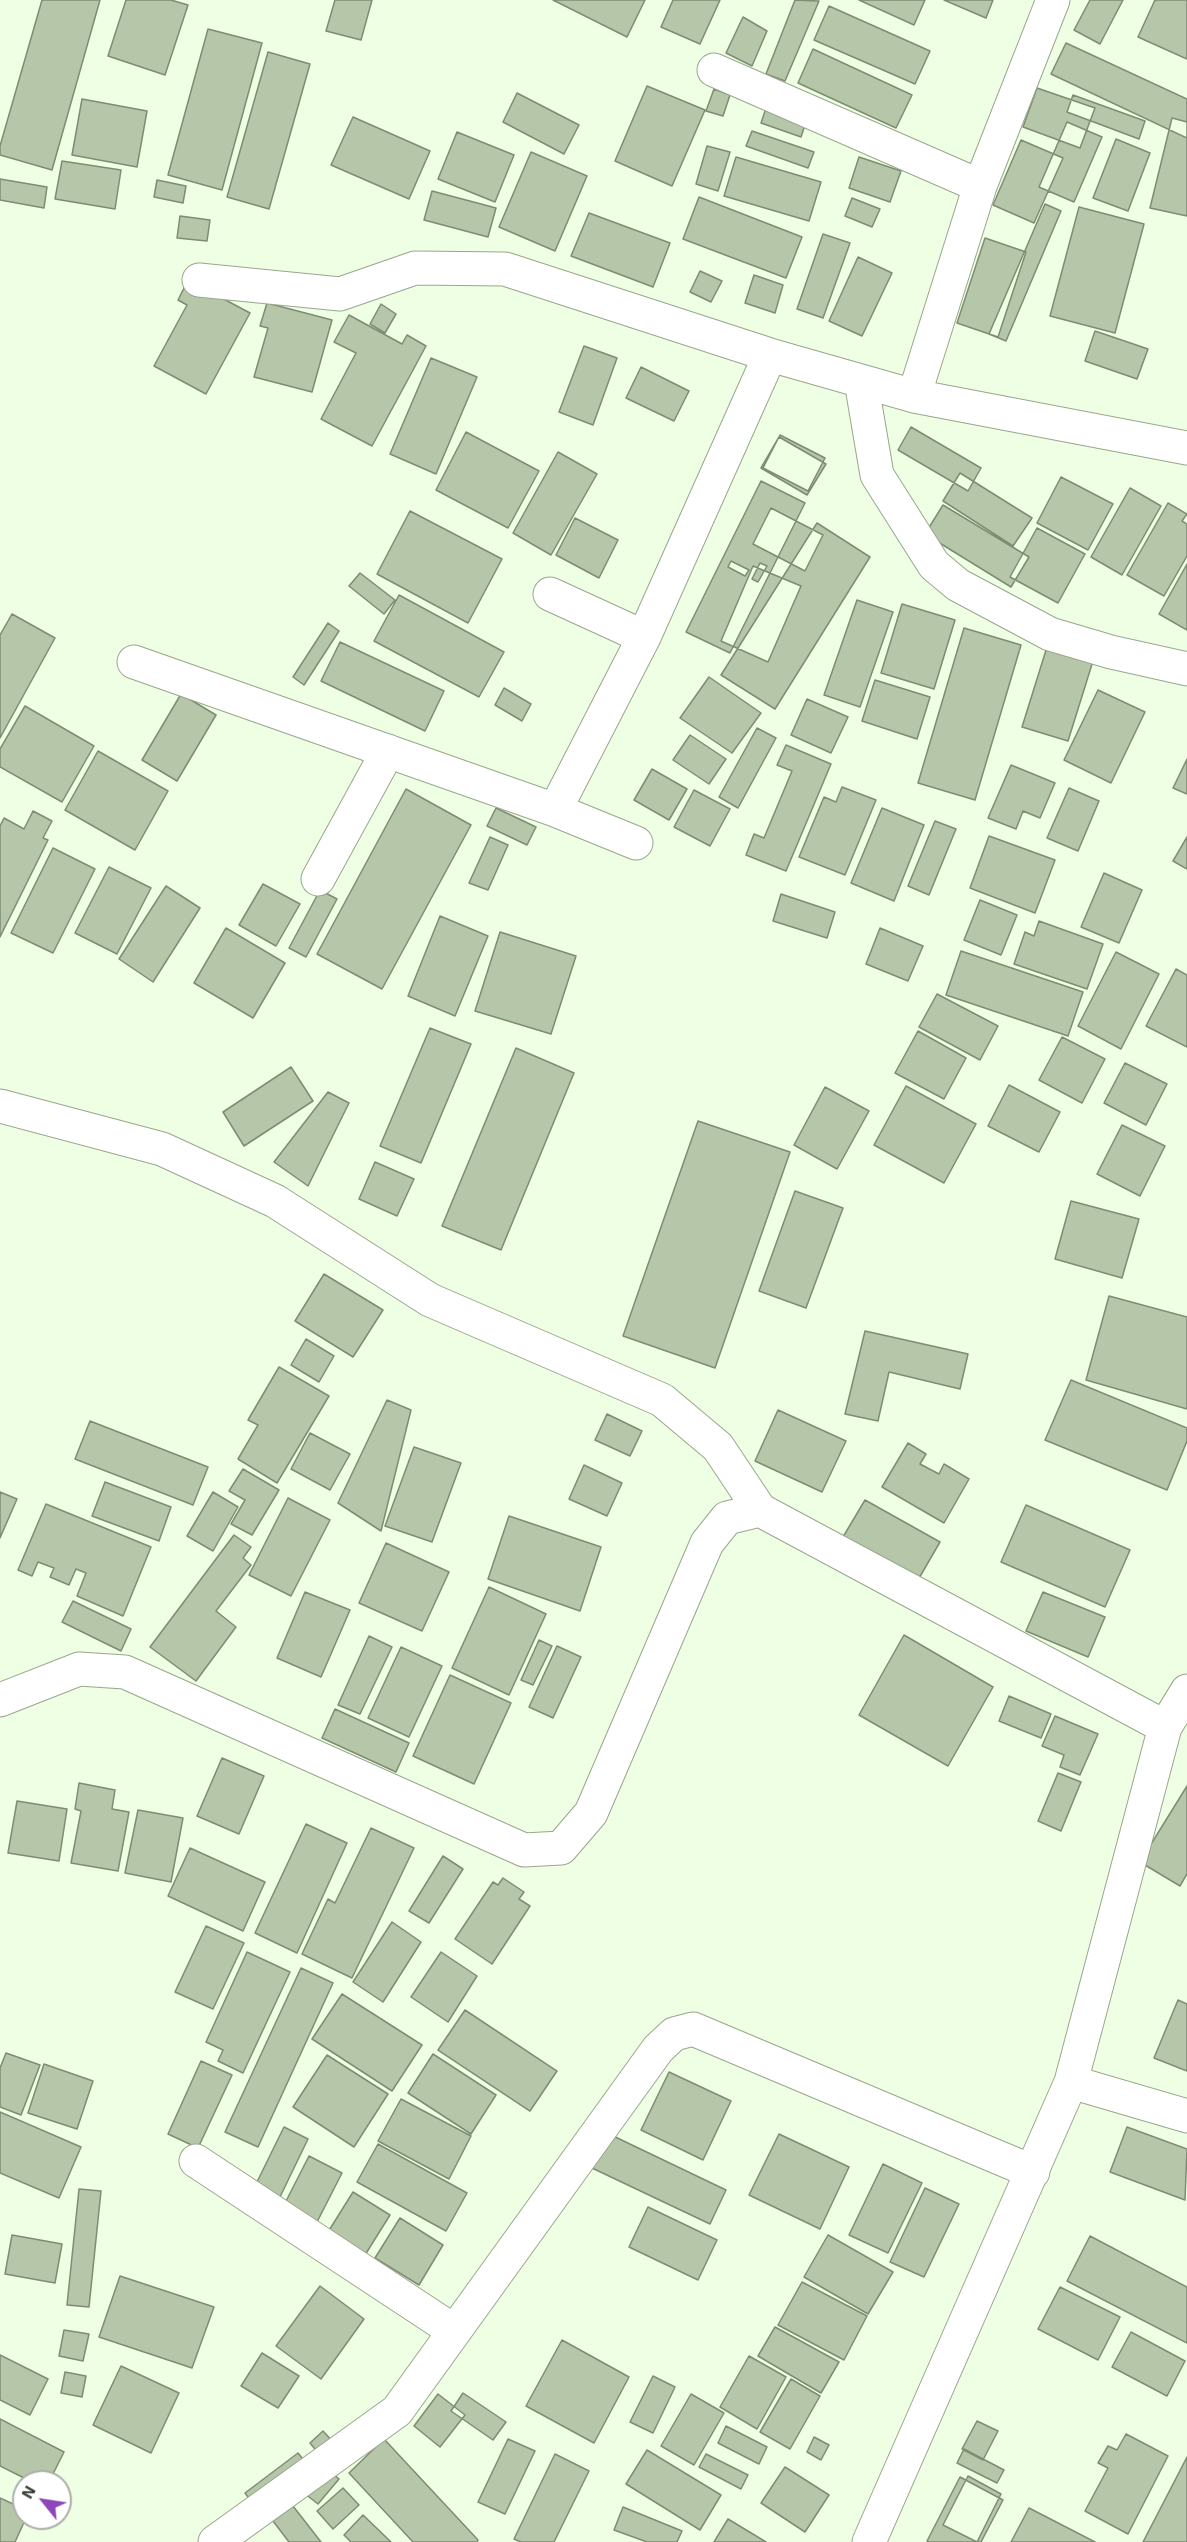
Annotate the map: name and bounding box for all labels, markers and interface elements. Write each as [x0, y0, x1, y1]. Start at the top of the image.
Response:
north arrow [12, 2470, 72, 2530]
text: N [17, 2482, 39, 2502]

